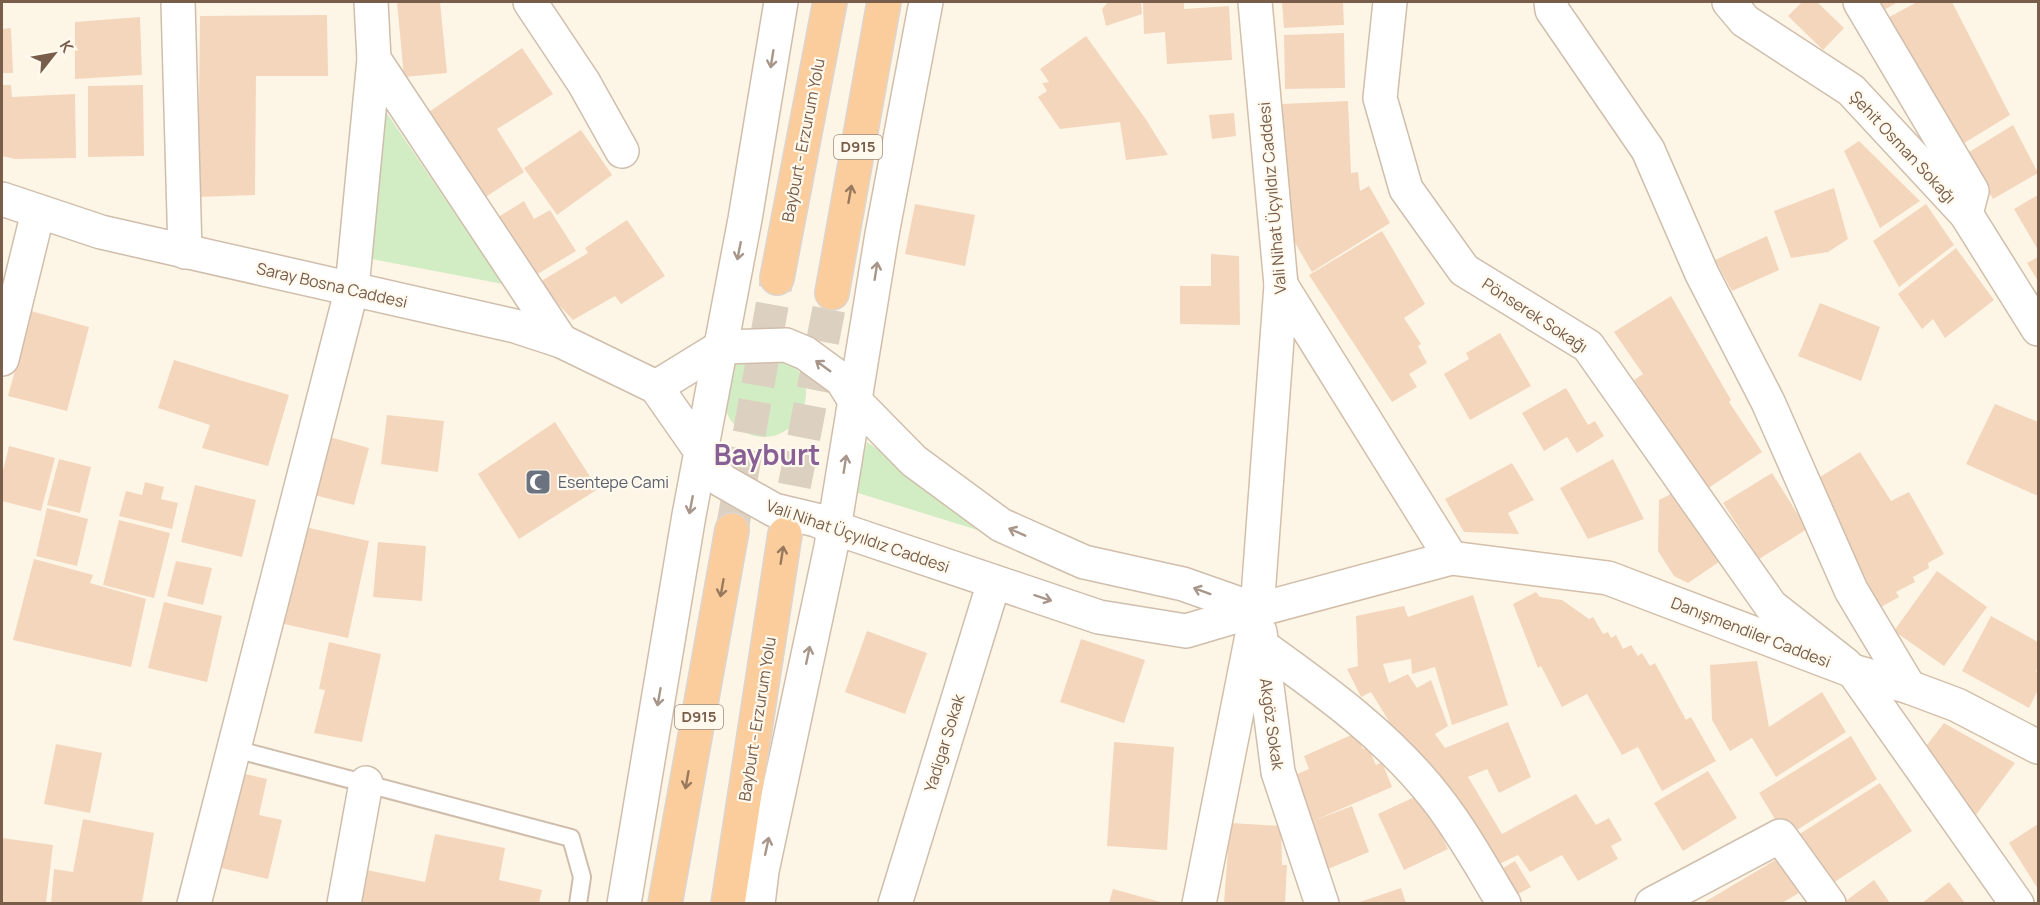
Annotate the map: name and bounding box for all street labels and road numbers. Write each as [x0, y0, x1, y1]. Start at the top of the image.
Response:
street label: Bayburt - Erzurum Yolu [776, 56, 830, 224]
street label: Şehit Osman Sokağı [1845, 86, 1961, 208]
street label: Vali Nihat Üçyıldız Caddesi [1253, 101, 1291, 295]
road number: D915 [834, 135, 882, 159]
street label: Saray Bosna Caddesi [254, 257, 410, 313]
street label: Pönserek Sokağı [1478, 273, 1592, 357]
street label: Vali Nihat Üçyıldız Caddesi [763, 494, 953, 578]
street label: Danışmendiler Caddesi [1668, 591, 1834, 673]
street label: Bayburt - Erzurum Yolu [733, 635, 781, 803]
street label: Akgöz Sokak [1255, 677, 1289, 772]
street label: Yadigar Sokak [919, 690, 970, 795]
road number: D915 [675, 705, 723, 729]

